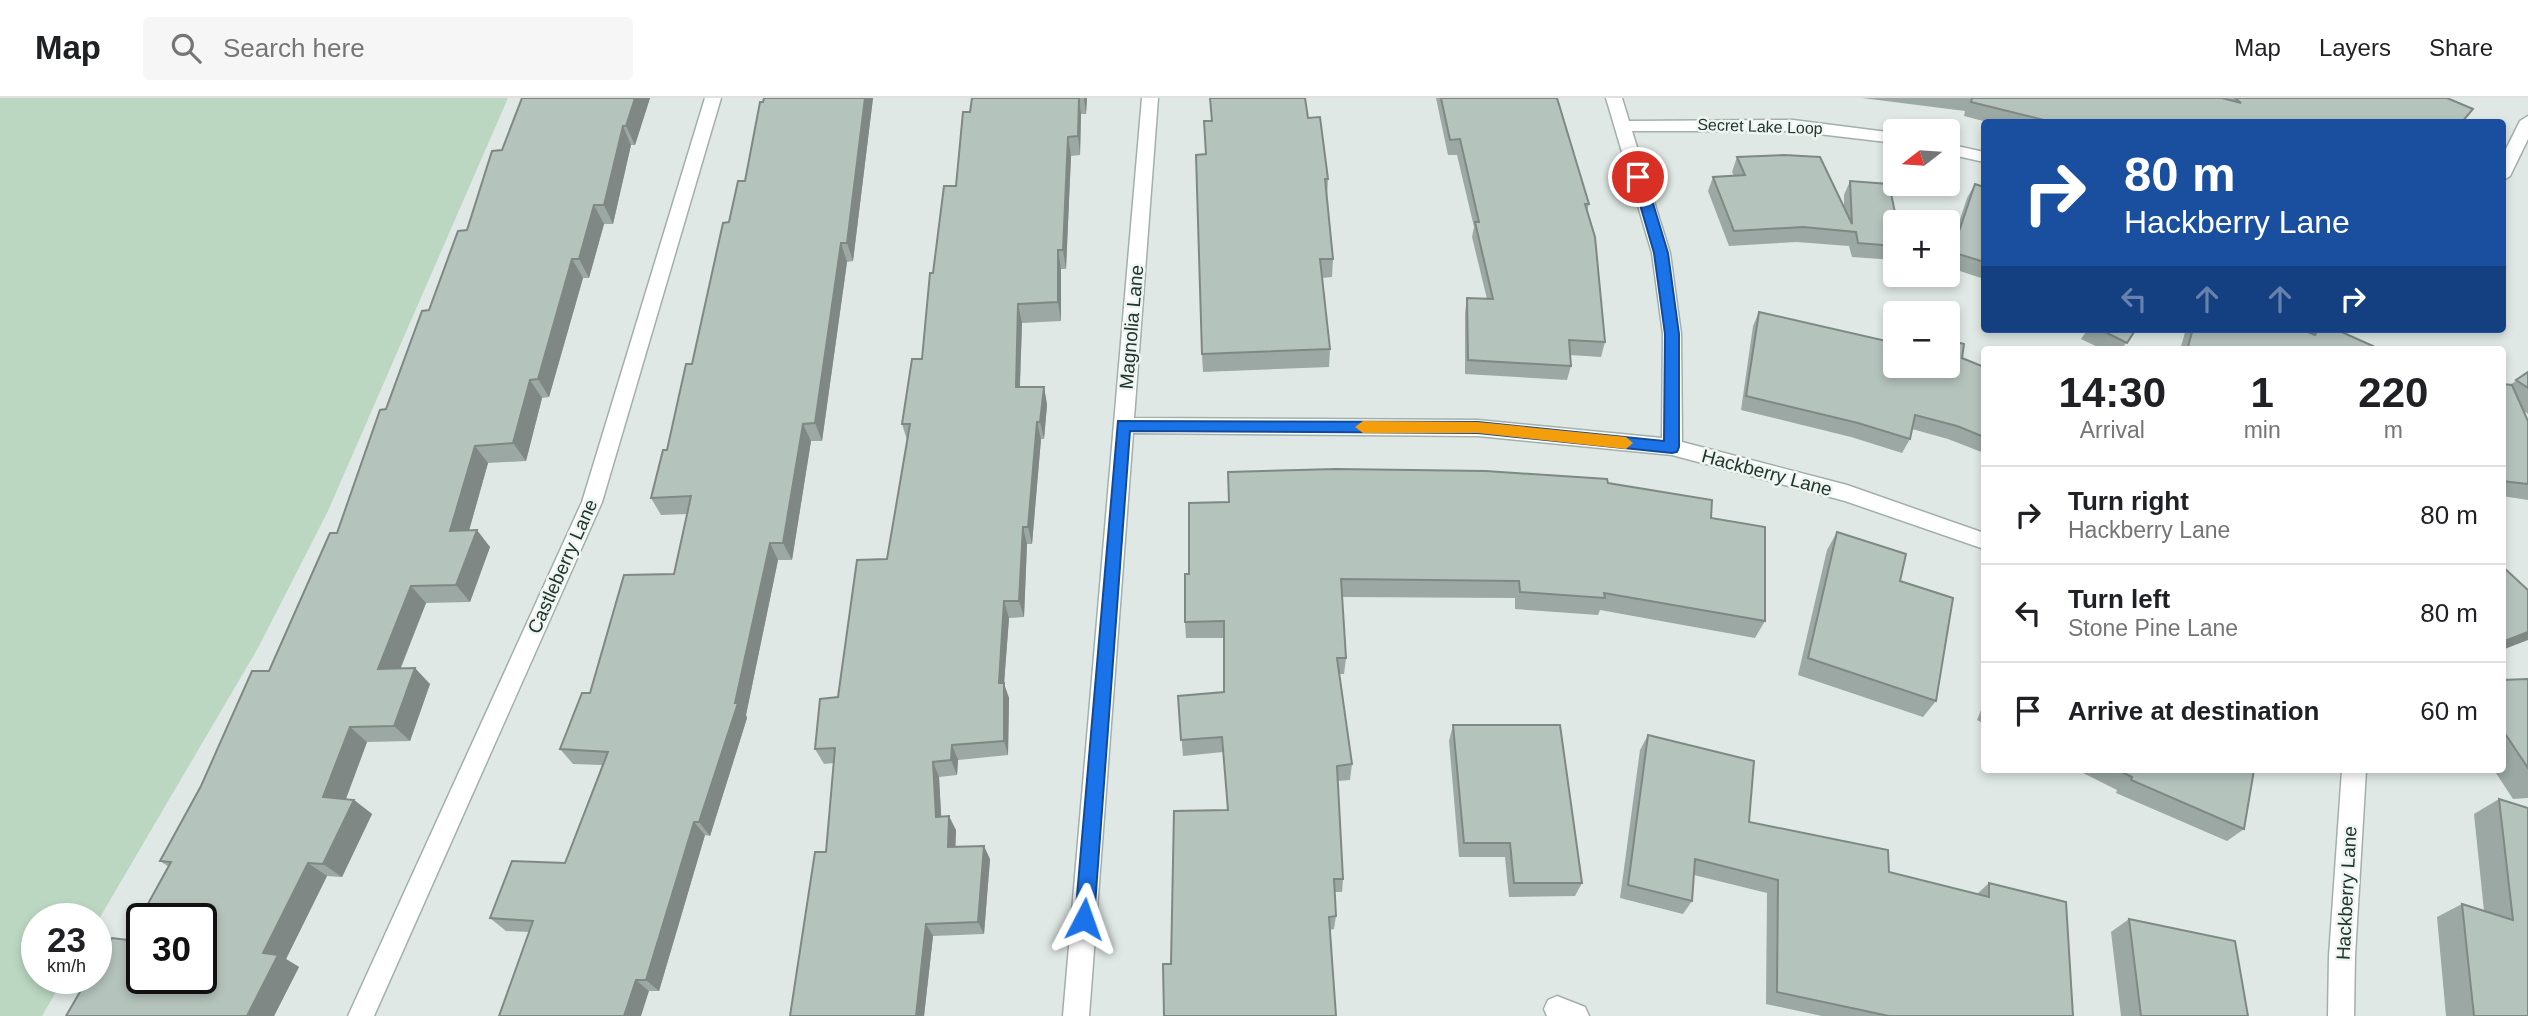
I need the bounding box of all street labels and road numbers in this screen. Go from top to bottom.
street label: Secret Lake Loop [1697,116,1823,137]
street label: Magnolia Lane [1116,264,1147,390]
street label: Hackberry Lane [1699,445,1834,500]
street label: Castleberry Lane [523,496,601,637]
street label: Hackberry Lane [2333,826,2360,961]

